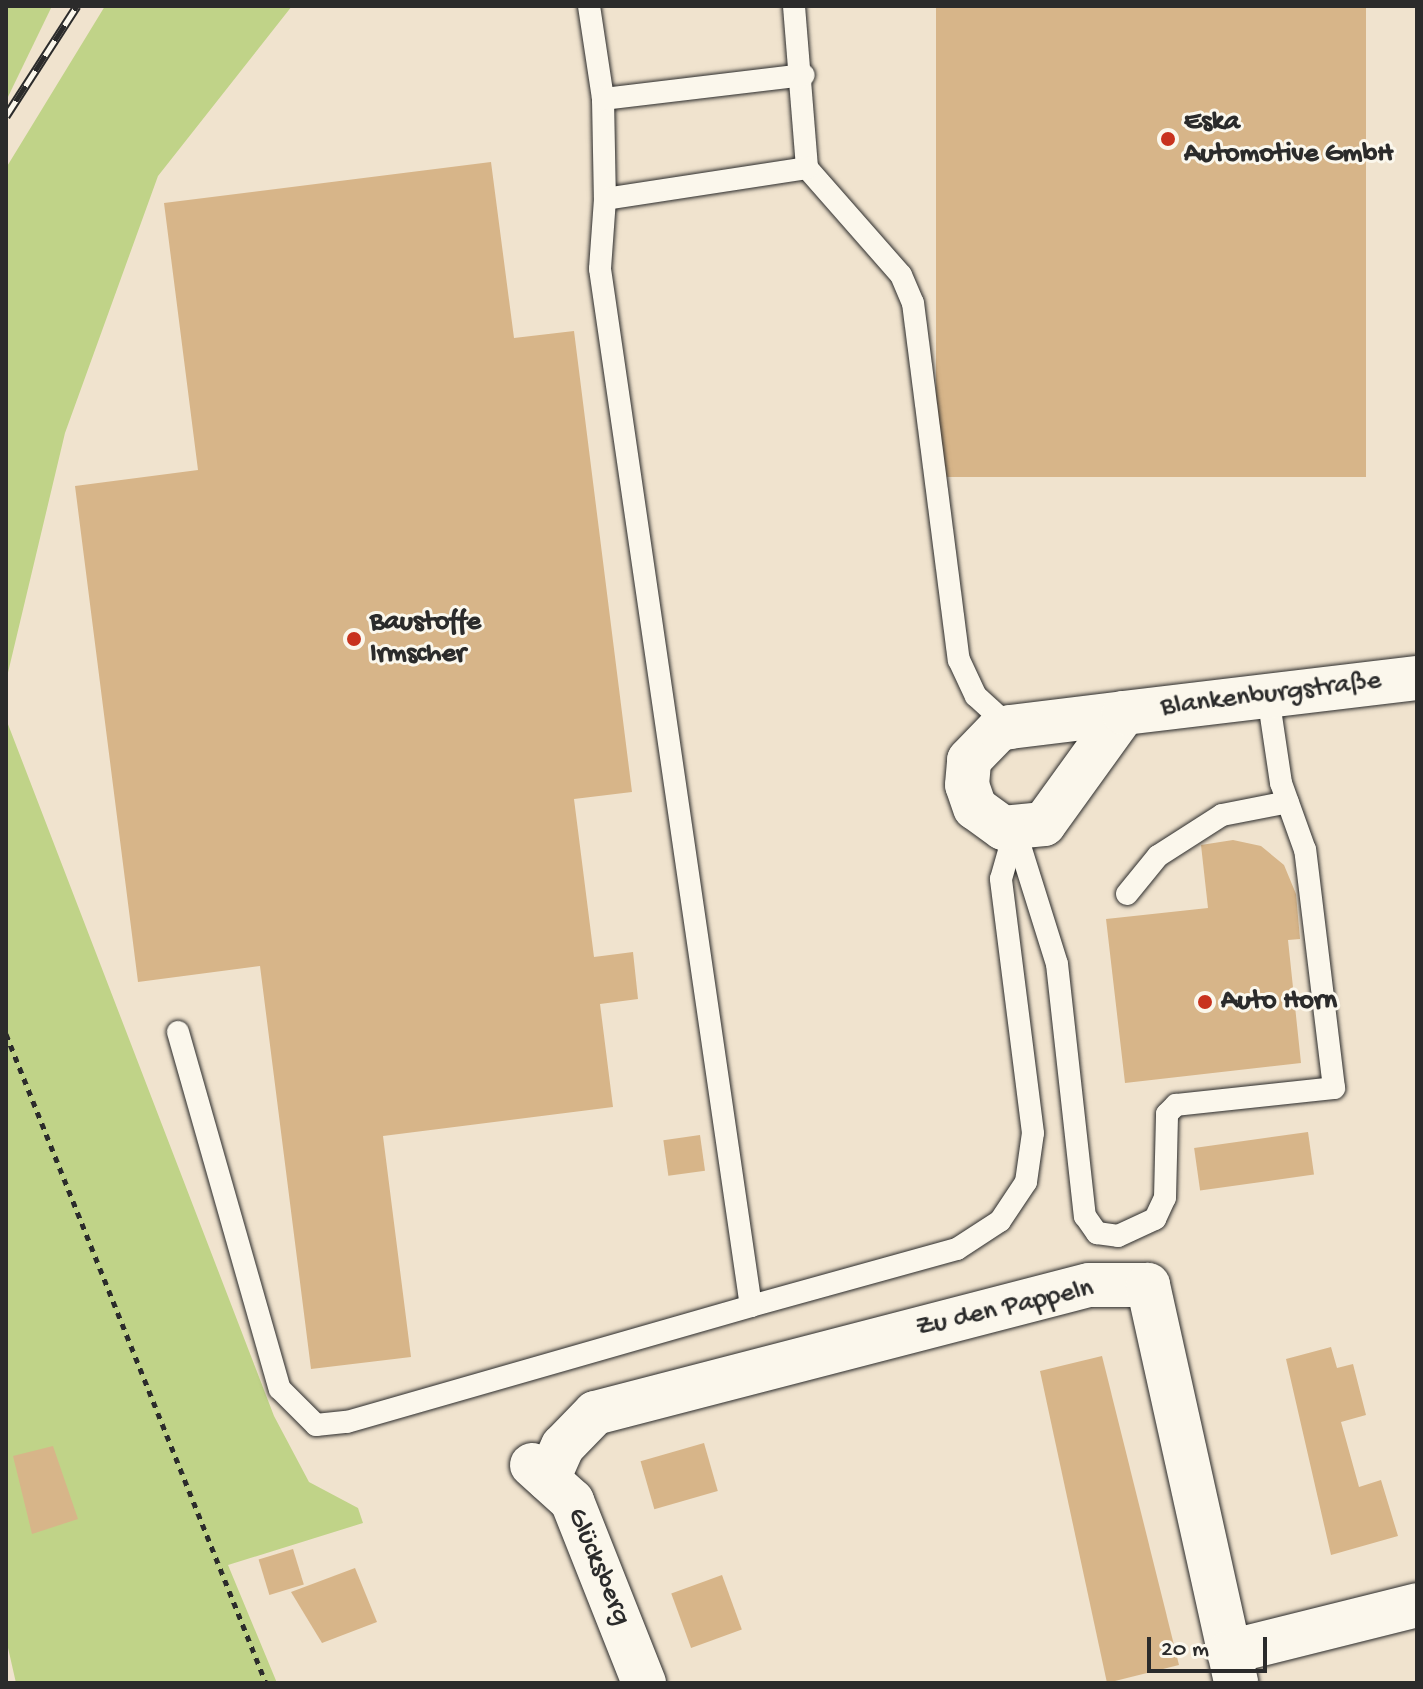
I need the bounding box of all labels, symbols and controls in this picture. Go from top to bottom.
place label: Eska Automotive GmbH [1184,106,1393,172]
marker: Eska Automotive GmbH [1159,130,1177,148]
place label: Baustoffe Irmscher [370,606,481,672]
marker: Baustoffe Irmscher [345,630,363,648]
street label: Blankenburgstraße [1159,665,1383,725]
place label: Auto Horn [1221,985,1337,1019]
marker: Auto Horn [1196,993,1214,1011]
street label: Zu den Pappeln [913,1272,1097,1346]
street label: Glücksberg [558,1503,638,1631]
scale bar [1151,1621,1271,1671]
text: 20 m [1161,1636,1209,1665]

